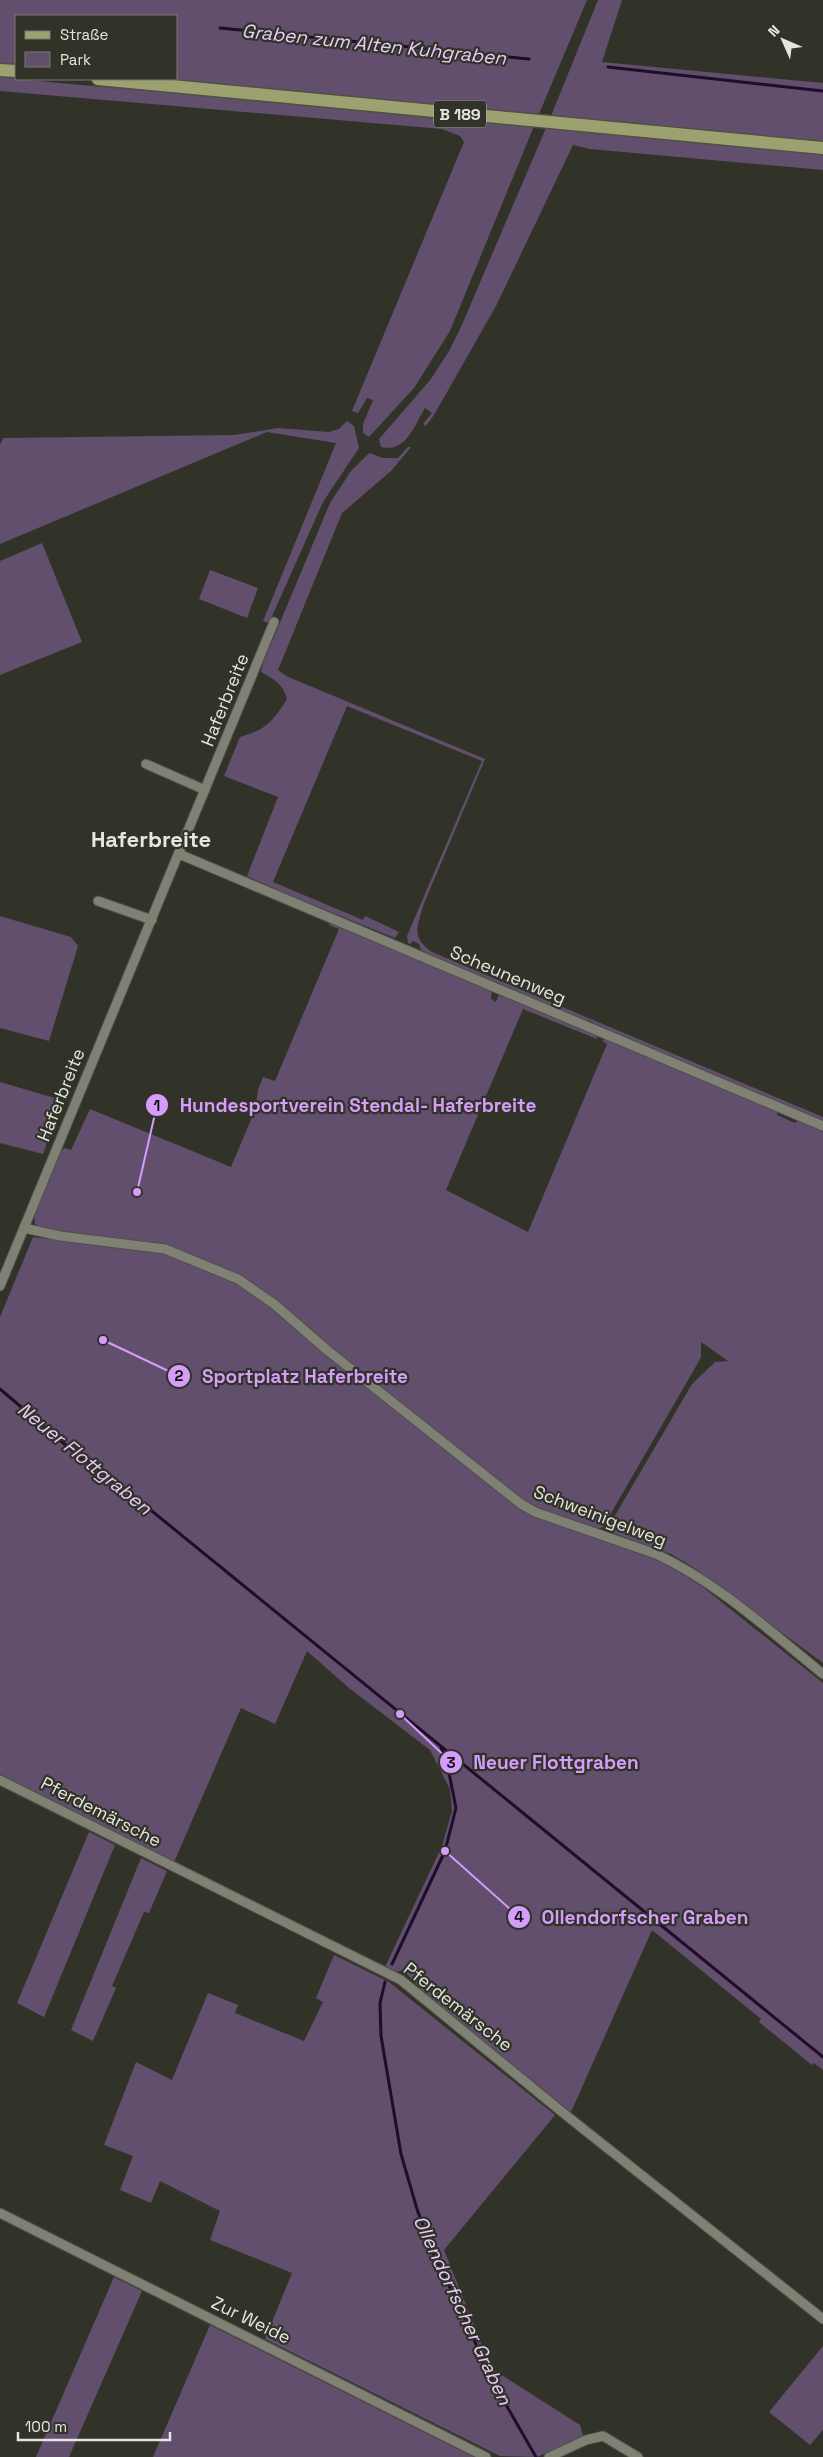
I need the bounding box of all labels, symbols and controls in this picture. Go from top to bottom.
legend [15,15,178,80]
north arrow [758,15,808,65]
water label: Graben zum Alten Kuhgraben [241,18,508,71]
text: N [764,21,783,40]
text: Straße [60,25,109,44]
text: Park [60,50,91,69]
road number: B 189 [434,100,486,128]
street label: Haferbreite [195,650,254,750]
district label: Haferbreite [91,825,211,853]
street label: Scheunenweg [447,940,570,1009]
street label: Haferbreite [31,1045,90,1145]
callout: Hundesportverein Stendal- Haferbreite [144,1088,546,1122]
text: Hundesportverein Stendal- Haferbreite [180,1093,536,1118]
text: 1 [154,1096,160,1115]
callout: Sportplatz Haferbreite [167,1359,418,1393]
text: Sportplatz Haferbreite [202,1364,408,1389]
text: 2 [175,1366,184,1385]
water label: Neuer Flottgraben [13,1397,157,1520]
street label: Schweinigelweg [530,1480,670,1551]
callout: Neuer Flottgraben [439,1745,649,1779]
text: Neuer Flottgraben [473,1750,639,1775]
text: 3 [446,1753,456,1772]
street label: Pferdemärsche [37,1771,165,1852]
callout: Ollendorfscher Graben [507,1900,758,1934]
text: Ollendorfscher Graben [542,1905,748,1930]
text: 4 [514,1907,524,1926]
street label: Pferdemärsche [399,1957,517,2056]
water label: Ollendorfscher Graben [408,2212,518,2409]
street label: Zur Weide [208,2290,295,2349]
scale bar [18,2410,170,2442]
text: 100 m [25,2417,67,2436]

